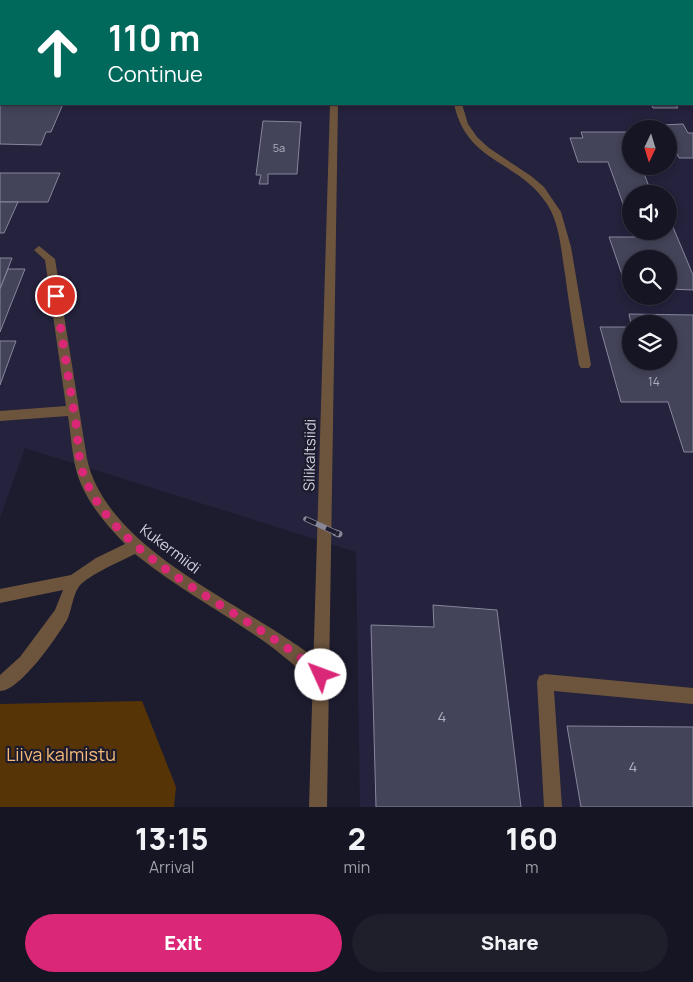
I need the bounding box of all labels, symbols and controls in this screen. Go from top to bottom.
text: 110 m [108,14,200,62]
icon: ahead [25,20,90,85]
text: Continue [108,59,203,89]
north arrow [622,120,678,175]
map controls [622,120,677,370]
house number: 5a [273,140,285,155]
button: sound [622,185,677,240]
button: search [622,250,677,305]
pin [35,275,77,317]
icon: arrive [42,282,70,310]
button: layers [622,315,677,370]
house number: 14 [648,373,660,390]
street label: Silikaltsiidi [298,419,321,491]
street label: Kukermiidi [136,519,205,578]
position arrow [294,648,346,700]
house number: 4 [438,706,447,727]
park label: Liiva kalmistu [6,742,116,766]
house number: 4 [629,756,638,777]
text: 13:15 [135,818,208,859]
text: 2 [348,818,366,859]
text: 160 [505,818,558,859]
text: Arrival [149,856,195,878]
text: min [344,856,370,878]
text: m [525,856,538,878]
button: Exit [25,914,342,972]
button: Share [352,914,668,972]

